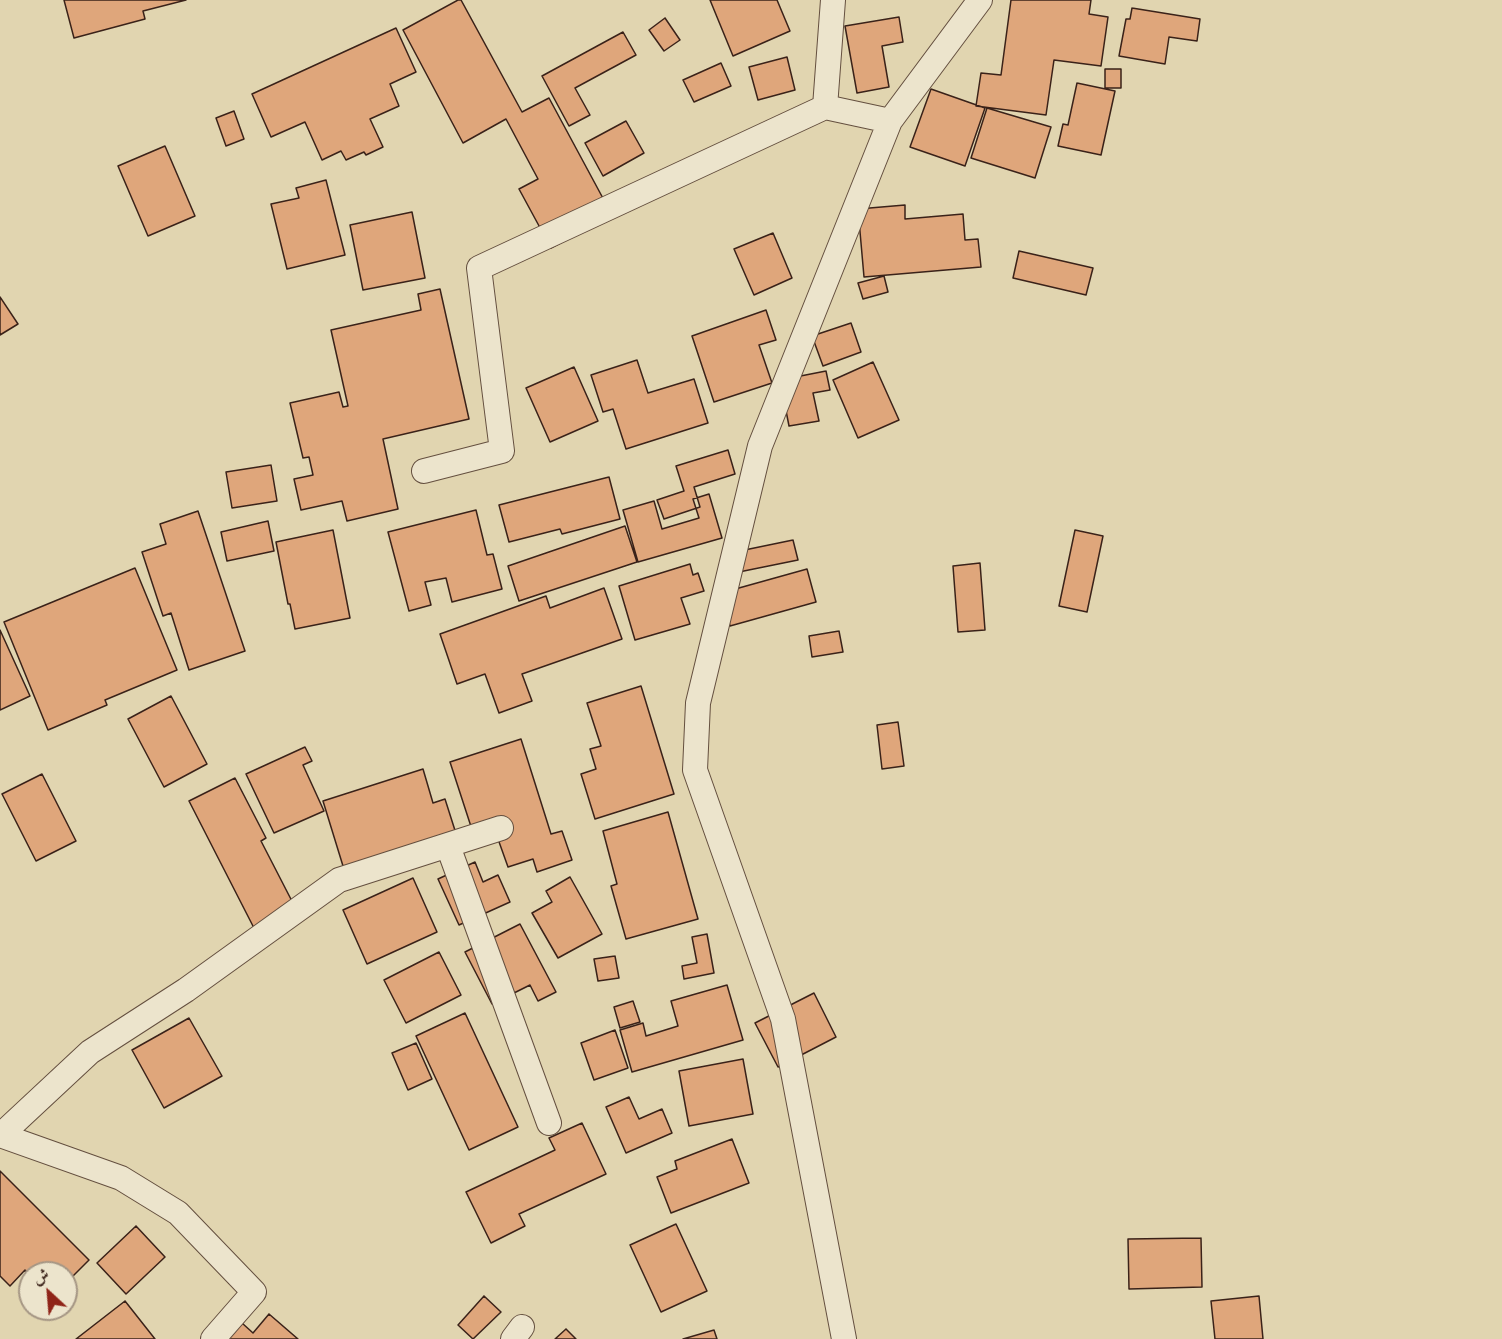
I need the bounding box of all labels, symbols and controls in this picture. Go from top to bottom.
north arrow [18,1261,78,1321]
text: ش [29,1263,53,1290]

